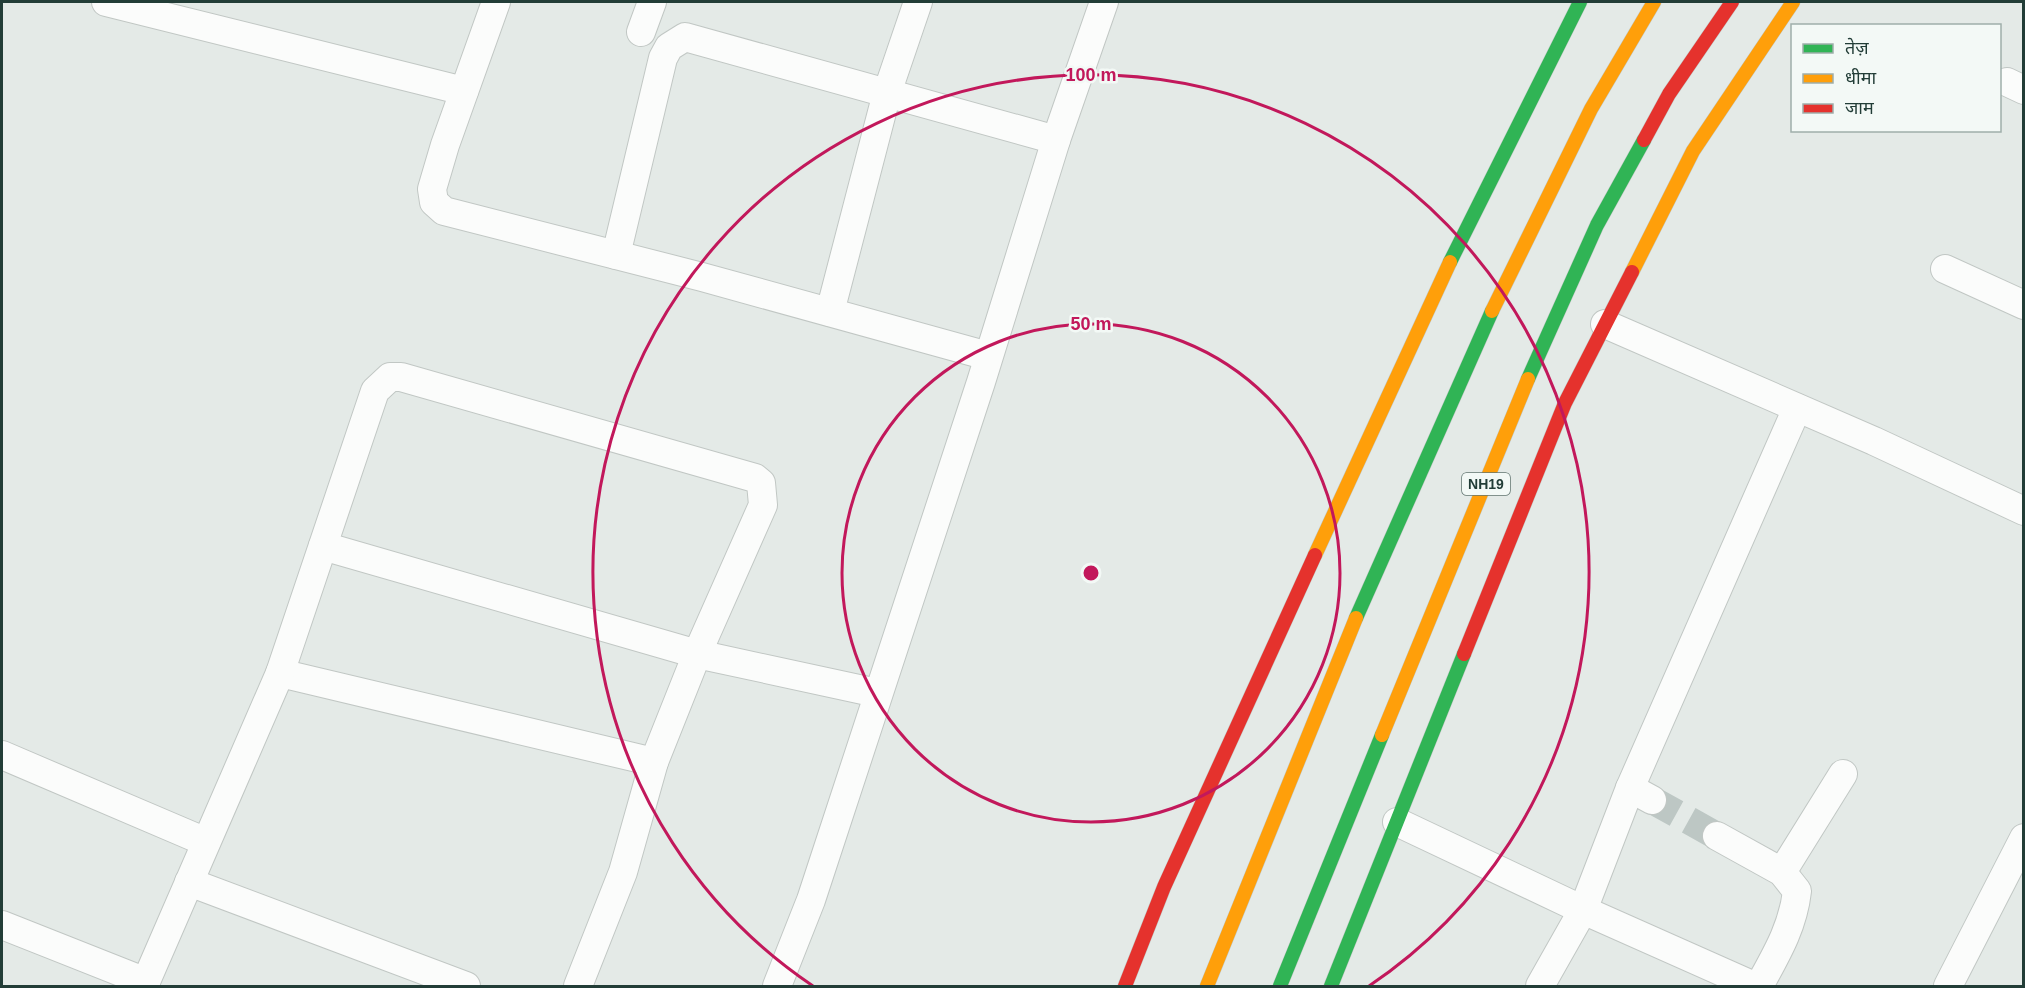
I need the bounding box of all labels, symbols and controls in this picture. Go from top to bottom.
legend [1791,24,2001,132]
text: तेज़ [1845,37,1869,58]
text: 100 m [1065,65,1117,85]
text: धीमा [1845,68,1876,88]
text: जाम [1845,98,1875,118]
text: 50 m [1070,314,1112,334]
road number: NH19 [1462,473,1510,495]
centre of rings [1081,563,1101,583]

